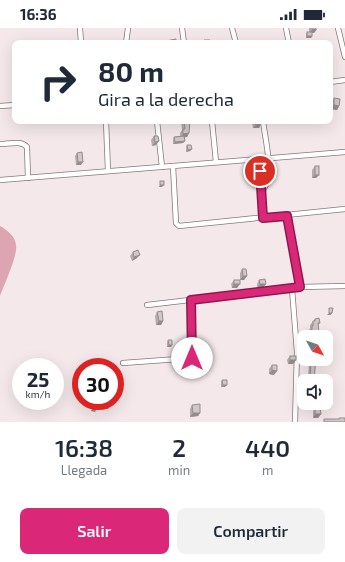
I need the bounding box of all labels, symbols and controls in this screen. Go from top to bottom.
text: 16:36 [20,5,57,23]
text: 80 m [98,54,164,88]
icon: right [32,56,84,108]
text: Gira a la derecha [98,88,234,110]
pin [243,154,277,188]
icon: arrive [249,160,271,182]
north arrow [297,330,333,366]
map controls [297,330,333,410]
position arrow [171,337,213,379]
speed limit sign: 30 [72,358,124,410]
text: 25 [27,367,49,391]
button: sound [297,374,333,410]
text: km/h [26,388,50,400]
text: 16:38 [55,433,113,462]
text: 2 [172,433,186,462]
text: 440 [245,433,290,462]
text: Llegada [61,462,107,478]
text: min [168,462,190,478]
text: m [262,462,273,478]
button: Salir [20,508,169,554]
button: Compartir [177,508,325,554]

